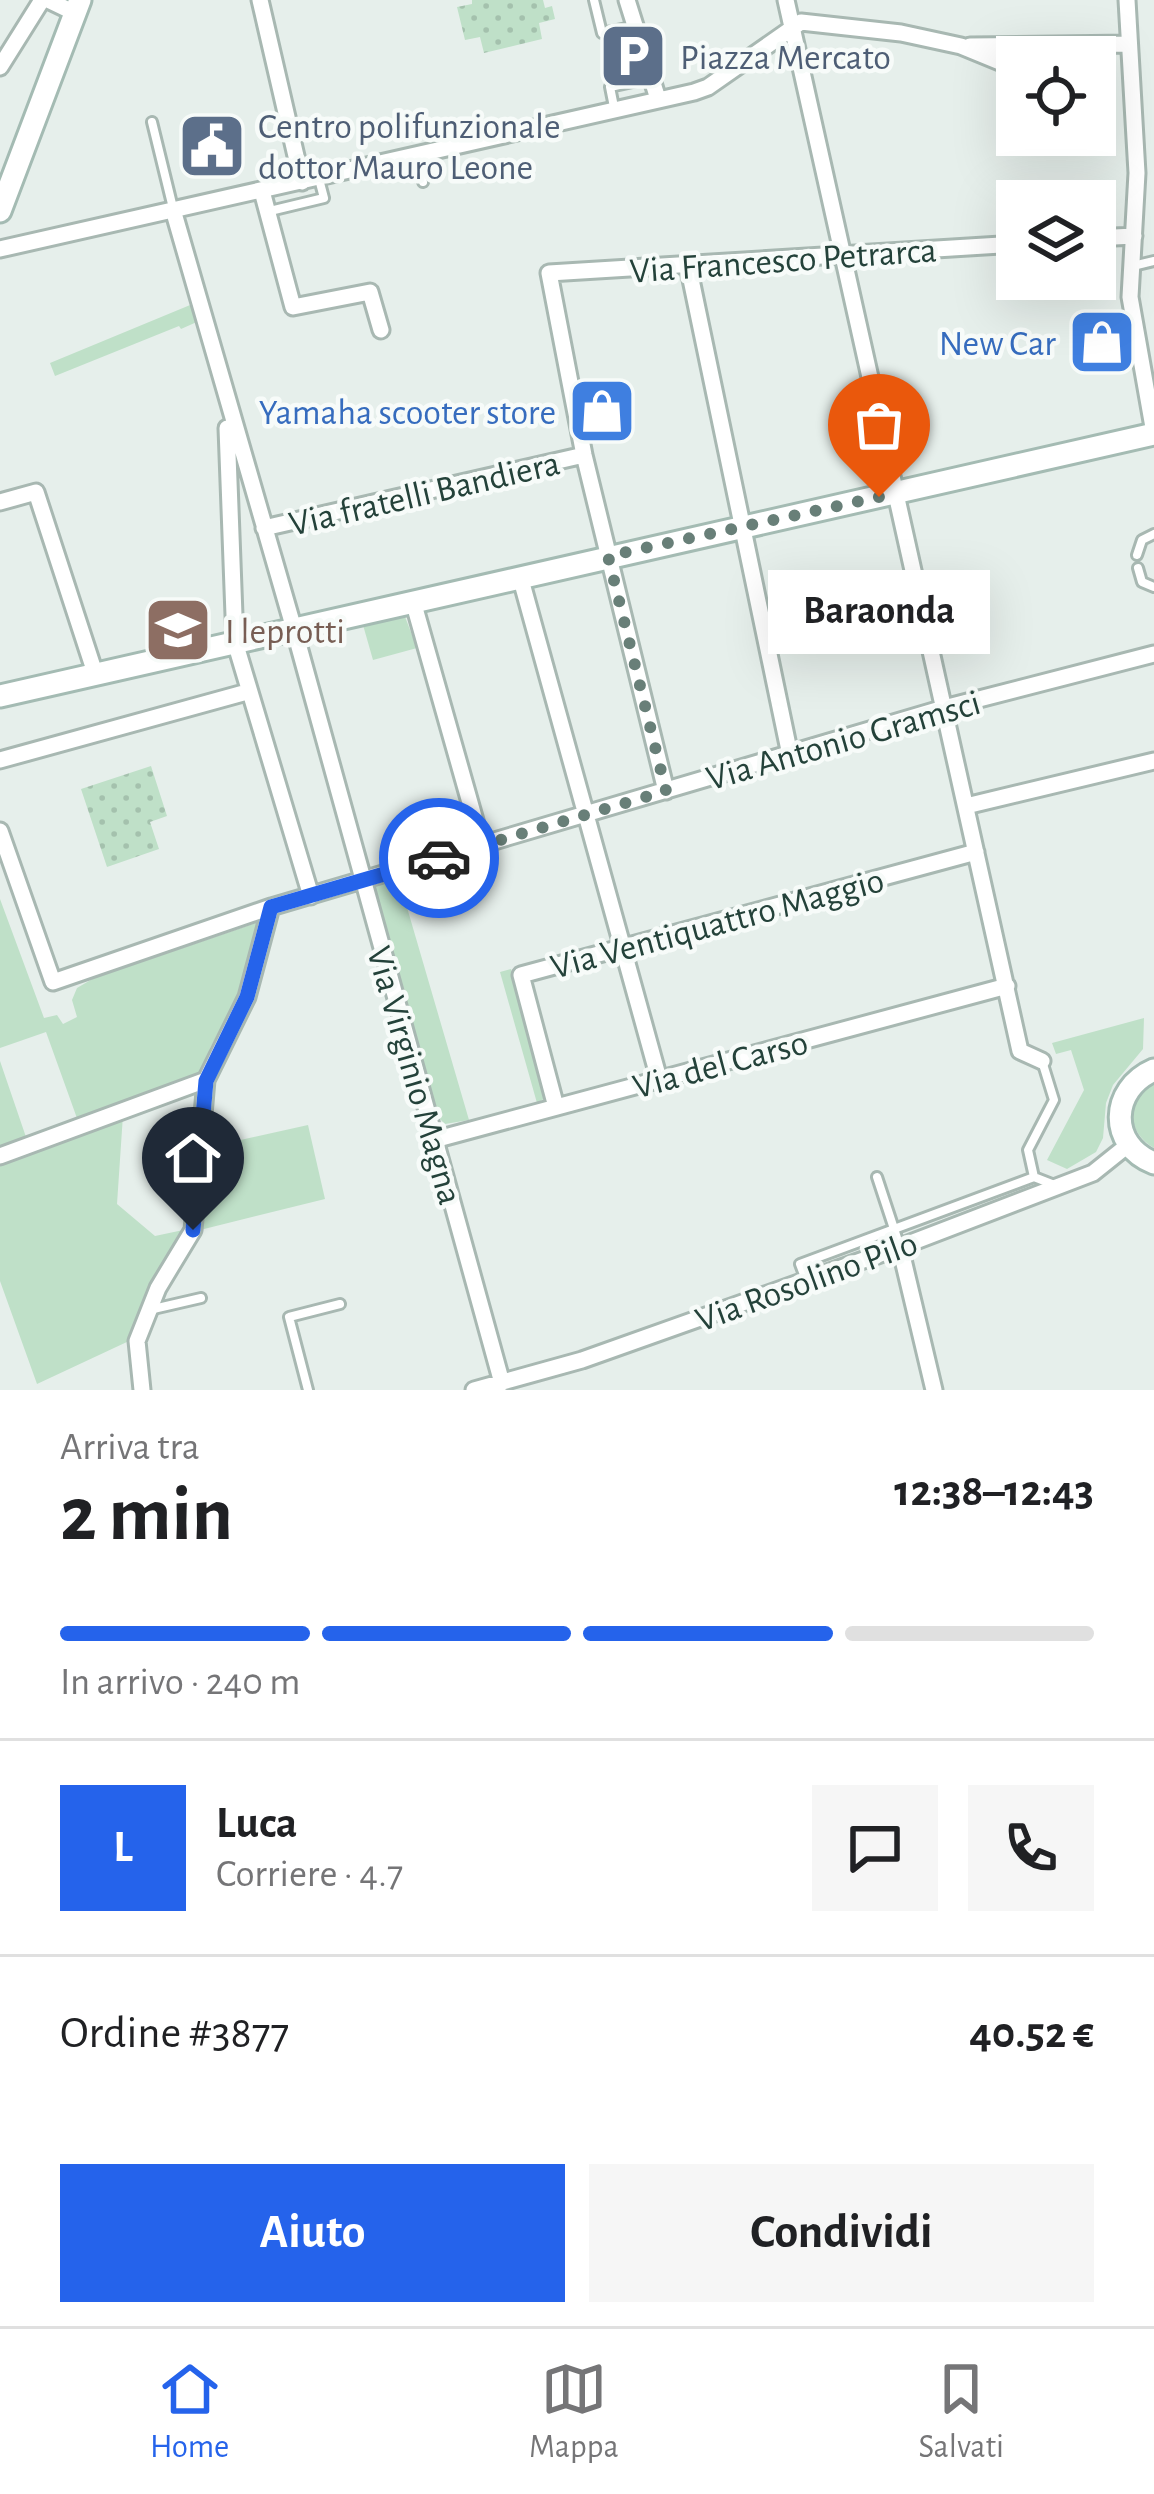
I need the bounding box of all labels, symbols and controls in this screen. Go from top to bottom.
parking icon: Piazza Mercato [598,21,668,91]
map controls [996,36,1116,300]
button: locate [996,36,1116,156]
place label: Piazza Mercato [680,40,891,76]
place label: Centro polifunzionale dottor Mauro Leone [258,109,561,186]
public building icon: Centro polifunzionale dottor Mauro Leone [177,111,247,181]
button: layers [996,180,1116,300]
street label: Via Francesco Petrarca [628,232,938,290]
shop icon: New Car [1067,307,1137,377]
place label: New Car [939,326,1056,362]
pin [828,374,930,497]
shop icon: Yamaha scooter store [567,376,637,446]
icon: bag [846,392,912,458]
place label: Yamaha scooter store [259,395,556,431]
street label: Via fratelli Bandiera [286,445,563,543]
callout: Baraonda [768,569,990,653]
text: Baraonda [803,592,955,631]
school or university icon: I leprotti [143,595,213,665]
place label: I leprotti [225,614,345,650]
street label: Via Antonio Gramsci [703,685,985,797]
courier [379,798,499,918]
icon: car [406,825,472,891]
street label: Via Ventiquattro Maggio [547,862,888,986]
street label: Via Virginio Magna [360,942,468,1209]
street label: Via del Carso [629,1024,812,1106]
pin [142,1107,244,1230]
icon: home [160,1125,226,1191]
street label: Via Rosolino Pilo [691,1225,922,1339]
text: Arriva tra [60,1428,200,1467]
text: 12:38–12:43 [894,1469,1094,1514]
text: 2 min [60,1477,233,1555]
text: In arrivo · 240 m [60,1663,300,1702]
button: chat [812,1785,938,1911]
button: phone [968,1785,1094,1911]
text: Luca [216,1801,298,1846]
text: L [113,1825,133,1870]
text: Corriere · 4.7 [216,1855,403,1894]
text: Ordine #3877 [60,2011,289,2056]
text: 40.52 € [969,2011,1094,2056]
button: Aiuto [60,2164,565,2302]
button: Condividi [589,2164,1094,2302]
tab: Home [150,2356,229,2468]
tab: Mappa [529,2356,619,2468]
tab: Salvati [919,2356,1004,2468]

